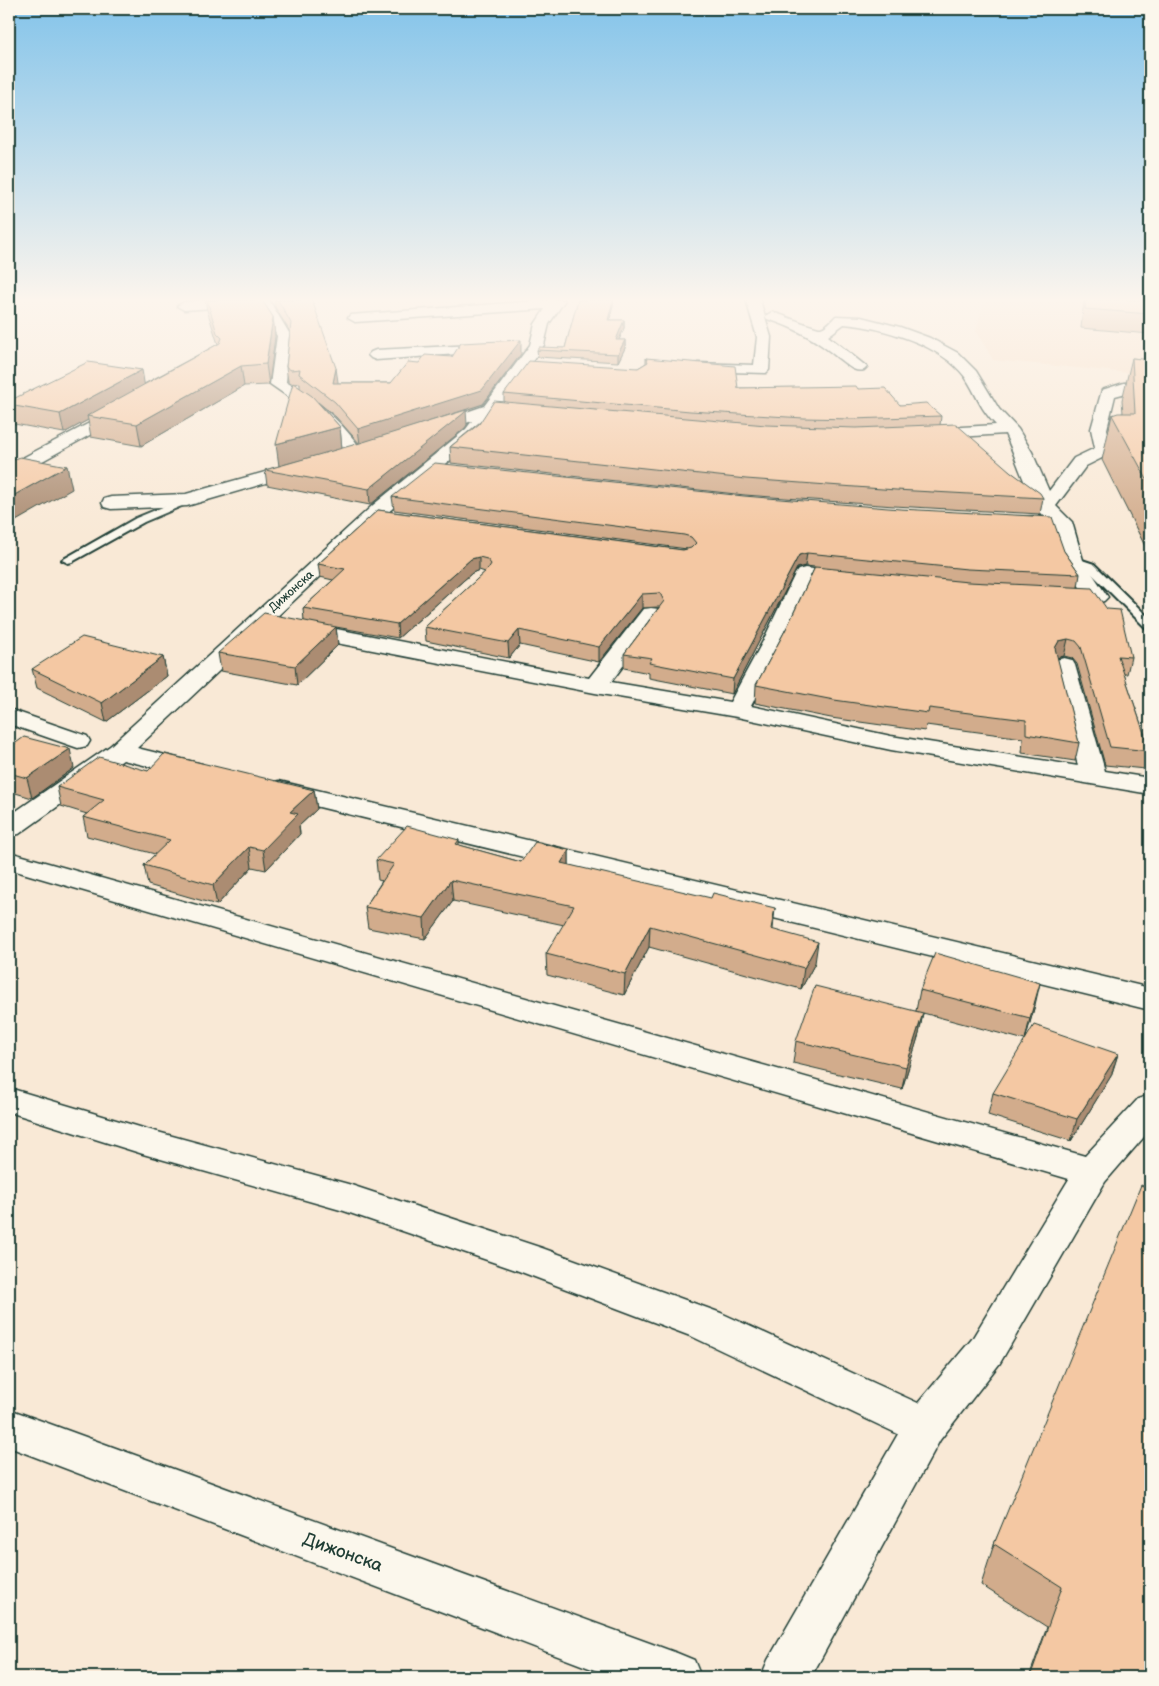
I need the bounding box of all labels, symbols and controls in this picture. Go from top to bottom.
street label: Дижонска [266,567,317,616]
street label: Дижонска [300,1528,386,1577]

